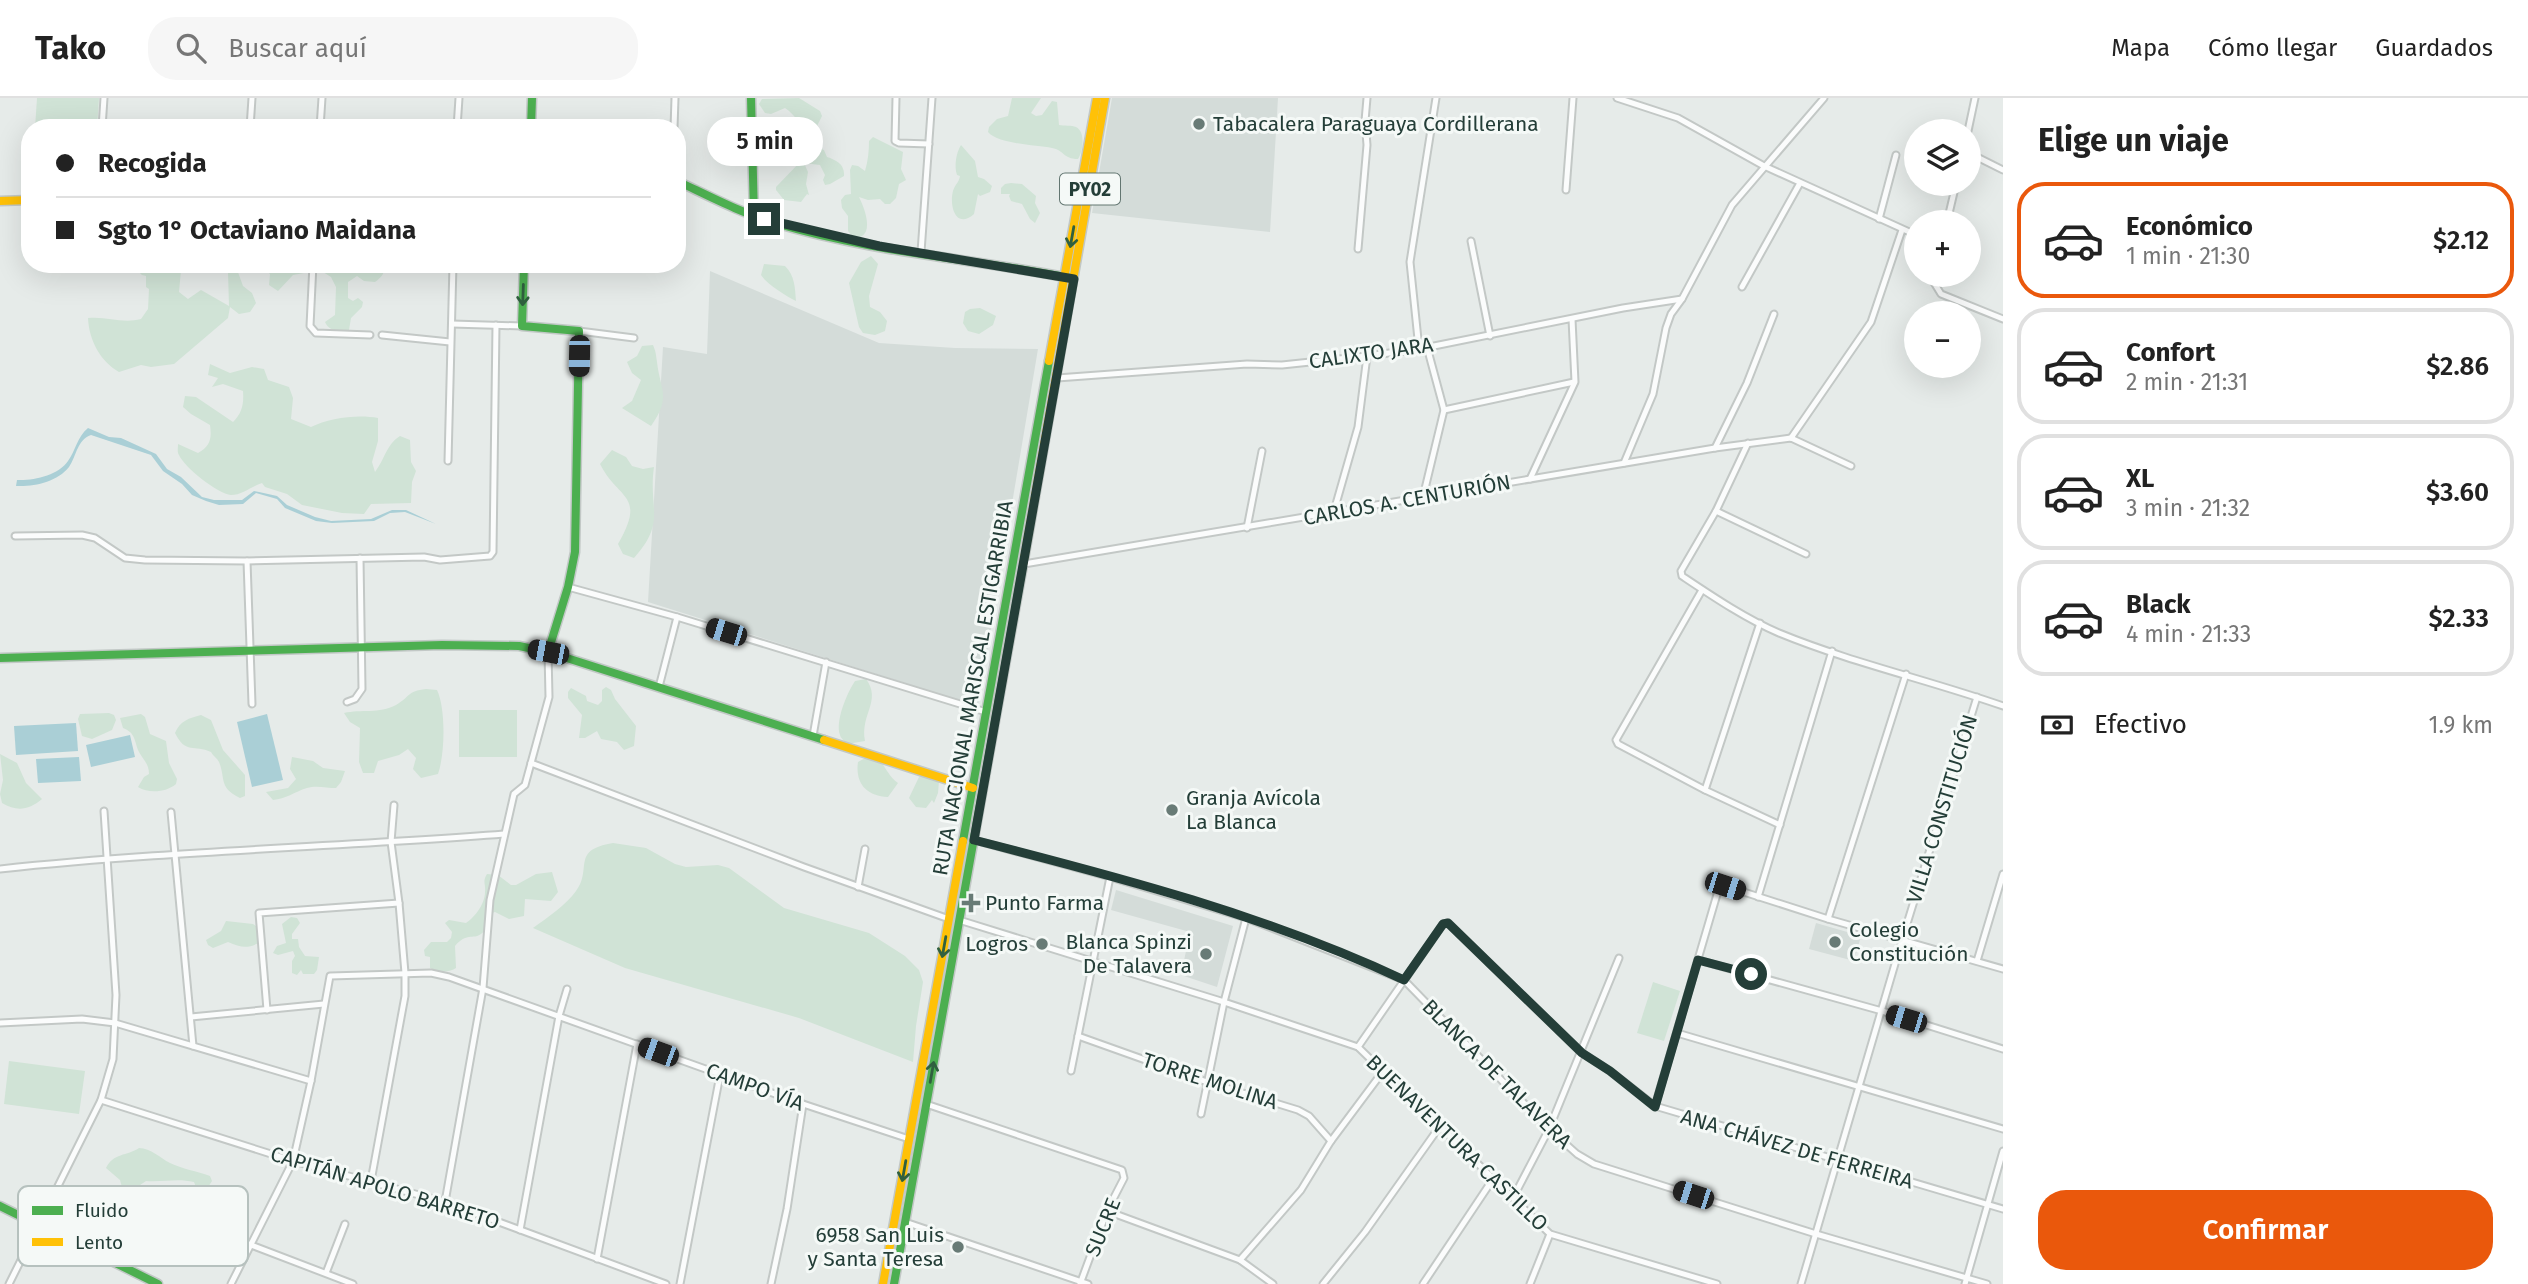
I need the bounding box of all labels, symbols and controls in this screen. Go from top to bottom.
search box [148,17,638,80]
text: Tako [35,28,106,68]
icon: search [172,29,210,67]
text: Buscar aquí [228,33,367,64]
text: Mapa [2111,34,2170,62]
text: Cómo llegar [2208,34,2337,62]
text: Guardados [2375,34,2493,62]
place label: Tabacalera Paraguaya Cordillerana [1213,111,1539,137]
marker: Tabacalera Paraguaya Cordillerana [1191,116,1207,132]
callout: 5 min [706,117,822,166]
map controls [1904,119,1981,378]
button: layers [1904,119,1981,196]
text: Elige un viaje [2038,121,2229,159]
text: 5 min [736,127,794,155]
text: Recogida [98,148,207,179]
road number: PY02 [1060,174,1120,204]
route end [748,203,780,235]
icon: car [2042,209,2105,272]
button: + [1904,210,1981,287]
text: Económico [2126,211,2253,242]
text: Sgto 1° Octaviano Maidana [98,215,416,246]
text: $2.12 [2433,225,2489,256]
one-way arrow [1065,226,1078,248]
text: 1 min · 21:30 [2126,242,2250,270]
one-way arrow [517,283,530,306]
button: − [1904,301,1981,378]
street label: CALIXTO JARA [1307,331,1435,375]
car [569,335,590,377]
icon: car [2042,335,2105,398]
text: Confort [2126,337,2215,368]
text: $2.86 [2426,351,2489,382]
text: 2 min · 21:31 [2126,368,2248,396]
icon: car [2042,461,2105,524]
text: XL [2126,463,2154,494]
street label: CARLOS A. CENTURIÓN [1301,469,1513,531]
text: $3.60 [2426,477,2489,508]
text: 3 min · 21:32 [2126,494,2250,522]
street label: RUTA NACIONAL MARISCAL ESTIGARRIBIA [927,498,1019,878]
icon: car [2042,587,2105,650]
text: Black [2126,589,2191,620]
text: $2.33 [2428,603,2489,634]
car [703,616,750,648]
text: 4 min · 21:33 [2126,620,2251,648]
car [526,638,571,666]
icon: cash [2038,706,2076,744]
text: Efectivo [2094,709,2187,740]
street label: VILLA CONSTITUCIÓN [1901,711,1983,907]
text: 1.9 km [2428,711,2493,739]
place label: Granja Avícola La Blanca [1186,785,1321,835]
marker: Granja Avícola La Blanca [1164,802,1180,818]
car [1702,870,1749,902]
place label: Punto Farma [985,890,1104,916]
marker: Punto Farma [963,895,979,911]
place label: Colegio Constitución [1849,917,1969,967]
place label: Blanca Spinzi De Talavera [1065,929,1192,979]
place label: Logros [965,931,1028,957]
marker: Colegio Constitución [1827,934,1843,950]
one-way arrow [937,935,950,958]
marker: Logros [1034,936,1050,952]
marker: Blanca Spinzi De Talavera [1198,946,1214,962]
route start [1735,958,1767,990]
street label: BLANCA DE TALAVERA [1417,994,1577,1154]
car [1883,1003,1930,1035]
car [635,1035,682,1069]
street label: TORRE MOLINA [1139,1047,1281,1115]
street label: BUENAVENTURA CASTILLO [1361,1049,1553,1237]
street label: CAMPO VÍA [702,1057,808,1117]
one-way arrow [926,1061,939,1084]
street label: ANA CHÁVEZ DE FERREIRA [1678,1103,1916,1195]
street label: CAPITÁN APOLO BARRETO [267,1141,503,1235]
one-way arrow [896,1159,910,1182]
car [1670,1179,1717,1211]
legend [18,1186,248,1266]
button: Confirmar [2038,1190,2493,1270]
street label: SUCRE [1080,1194,1126,1260]
text: Fluido [75,1199,129,1222]
place label: 6958 San Luis y Santa Teresa [807,1222,944,1272]
text: Lento [75,1231,123,1254]
marker: 6958 San Luis y Santa Teresa [950,1239,966,1255]

